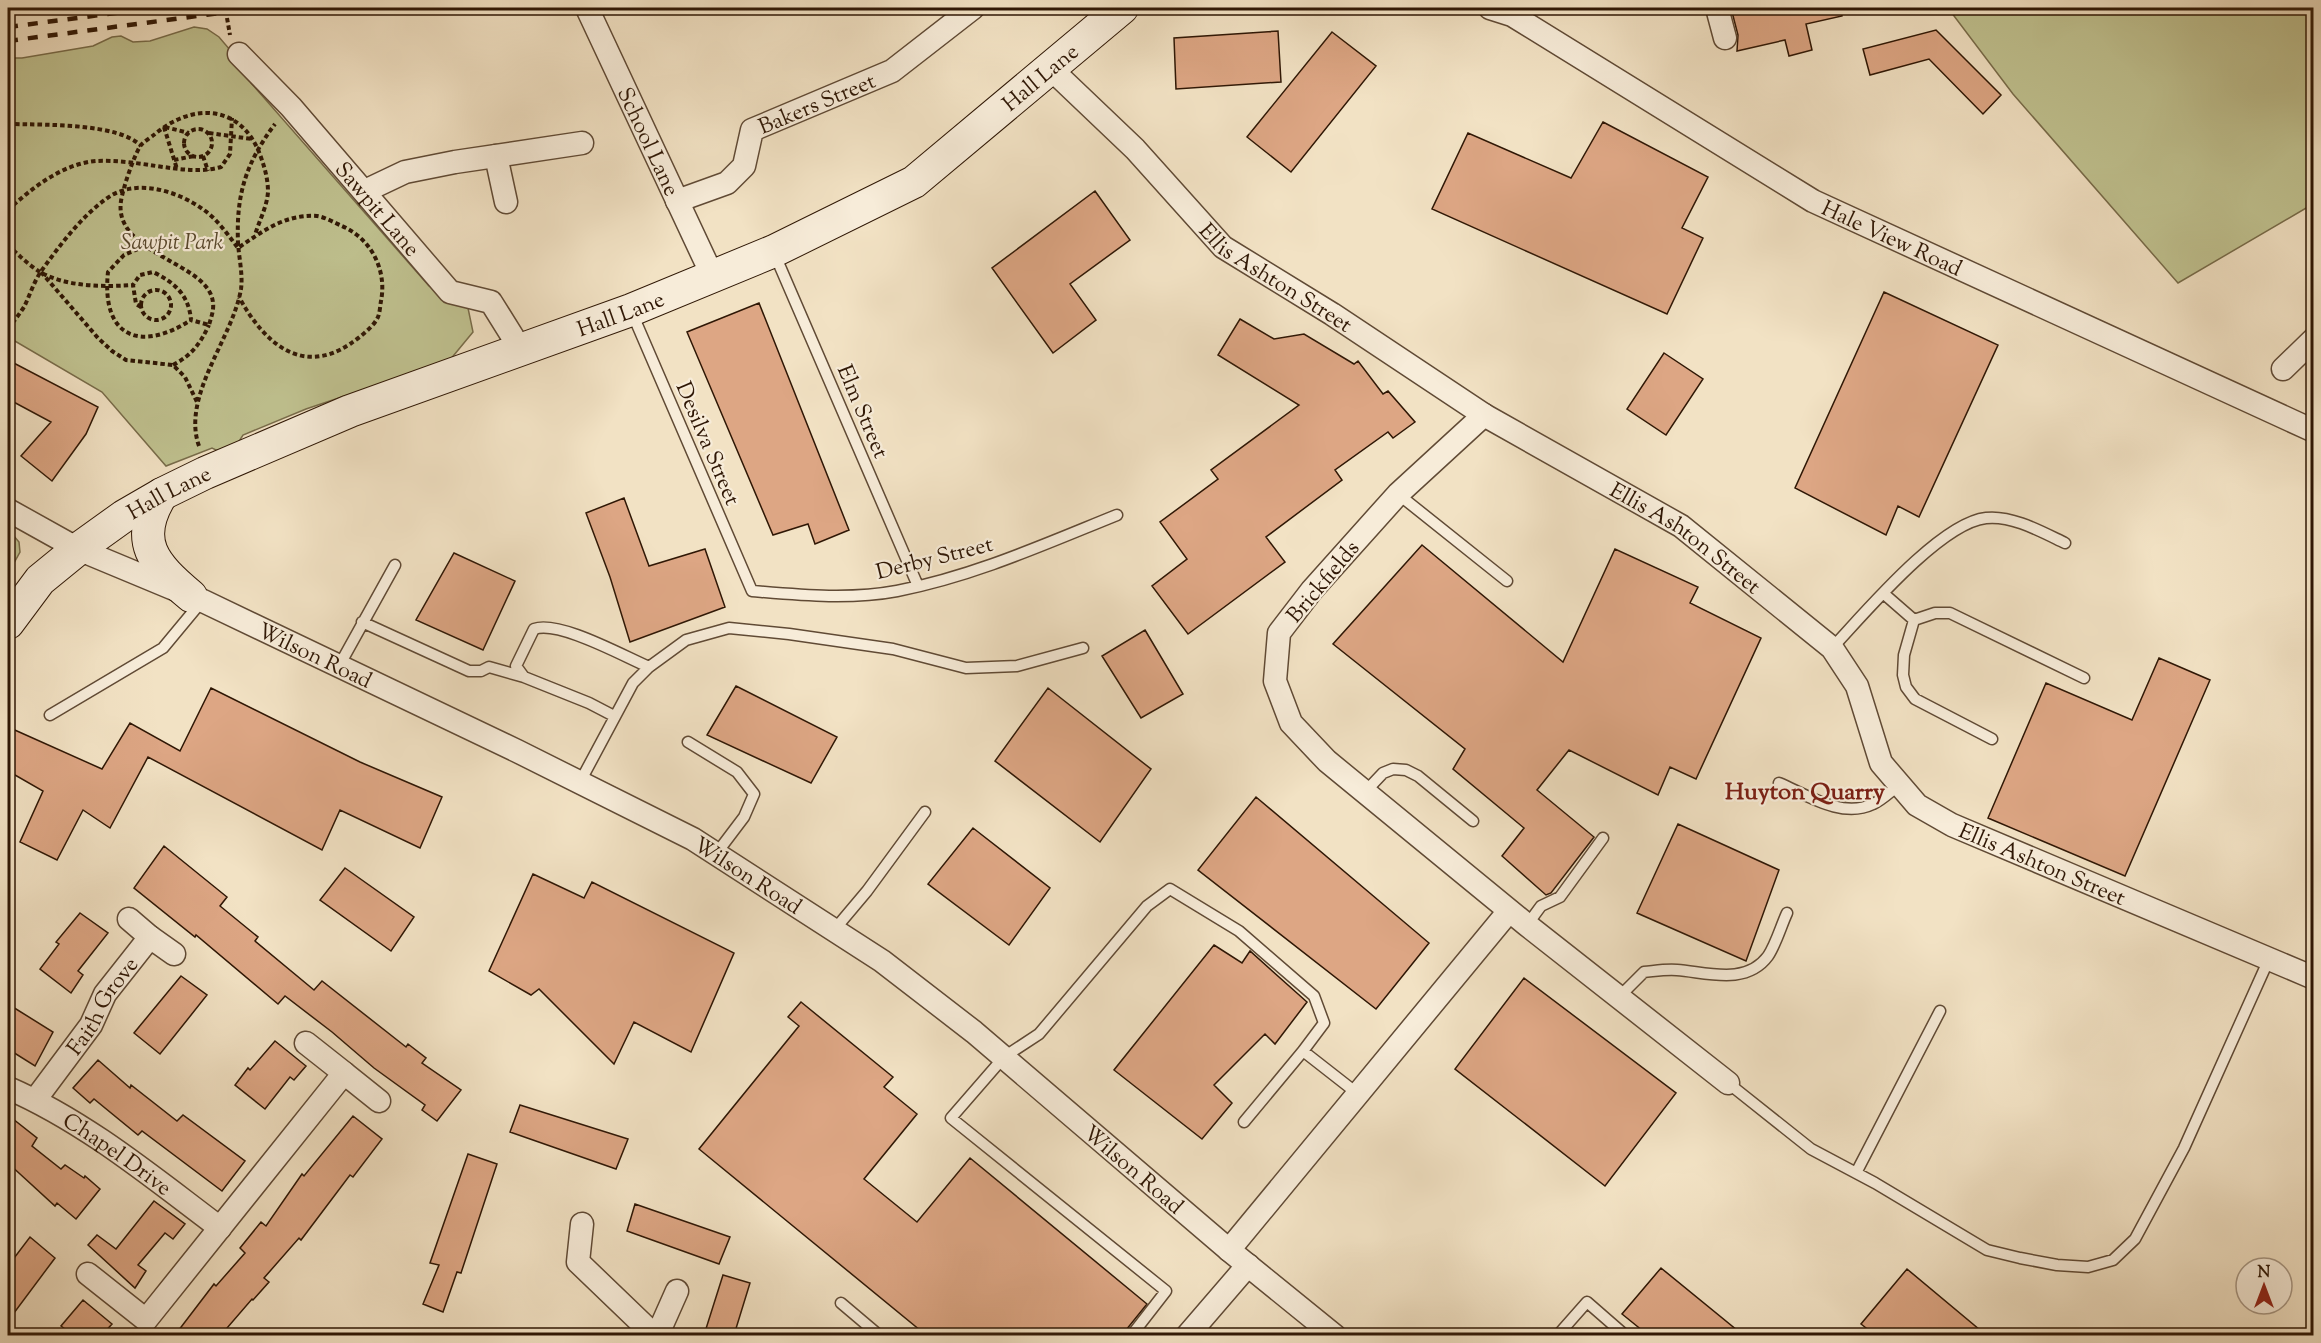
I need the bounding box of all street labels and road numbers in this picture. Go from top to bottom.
street label: Hall Lane [996,38,1087,121]
street label: Bakers Street [754,67,882,144]
street label: School Lane [607,83,686,202]
street label: Sawpit Lane [326,156,426,265]
street label: Hale View Road [1815,194,1966,286]
street label: Ellis Ashton Street [1190,217,1358,342]
street label: Hall Lane [573,285,670,347]
street label: Elm Street [827,360,896,464]
street label: Desilva Street [666,377,747,511]
street label: Hall Lane [122,459,217,530]
street label: Ellis Ashton Street [1603,476,1767,604]
street label: Derby Street [873,530,997,590]
street label: Brickfields [1280,535,1368,631]
street label: Wilson Road [251,616,377,698]
street label: Ellis Ashton Street [1953,817,2130,916]
street label: Wilson Road [686,830,807,924]
street label: Faith Grove [60,951,147,1063]
street label: Chapel Drive [56,1106,177,1205]
street label: Wilson Road [1075,1119,1189,1223]

